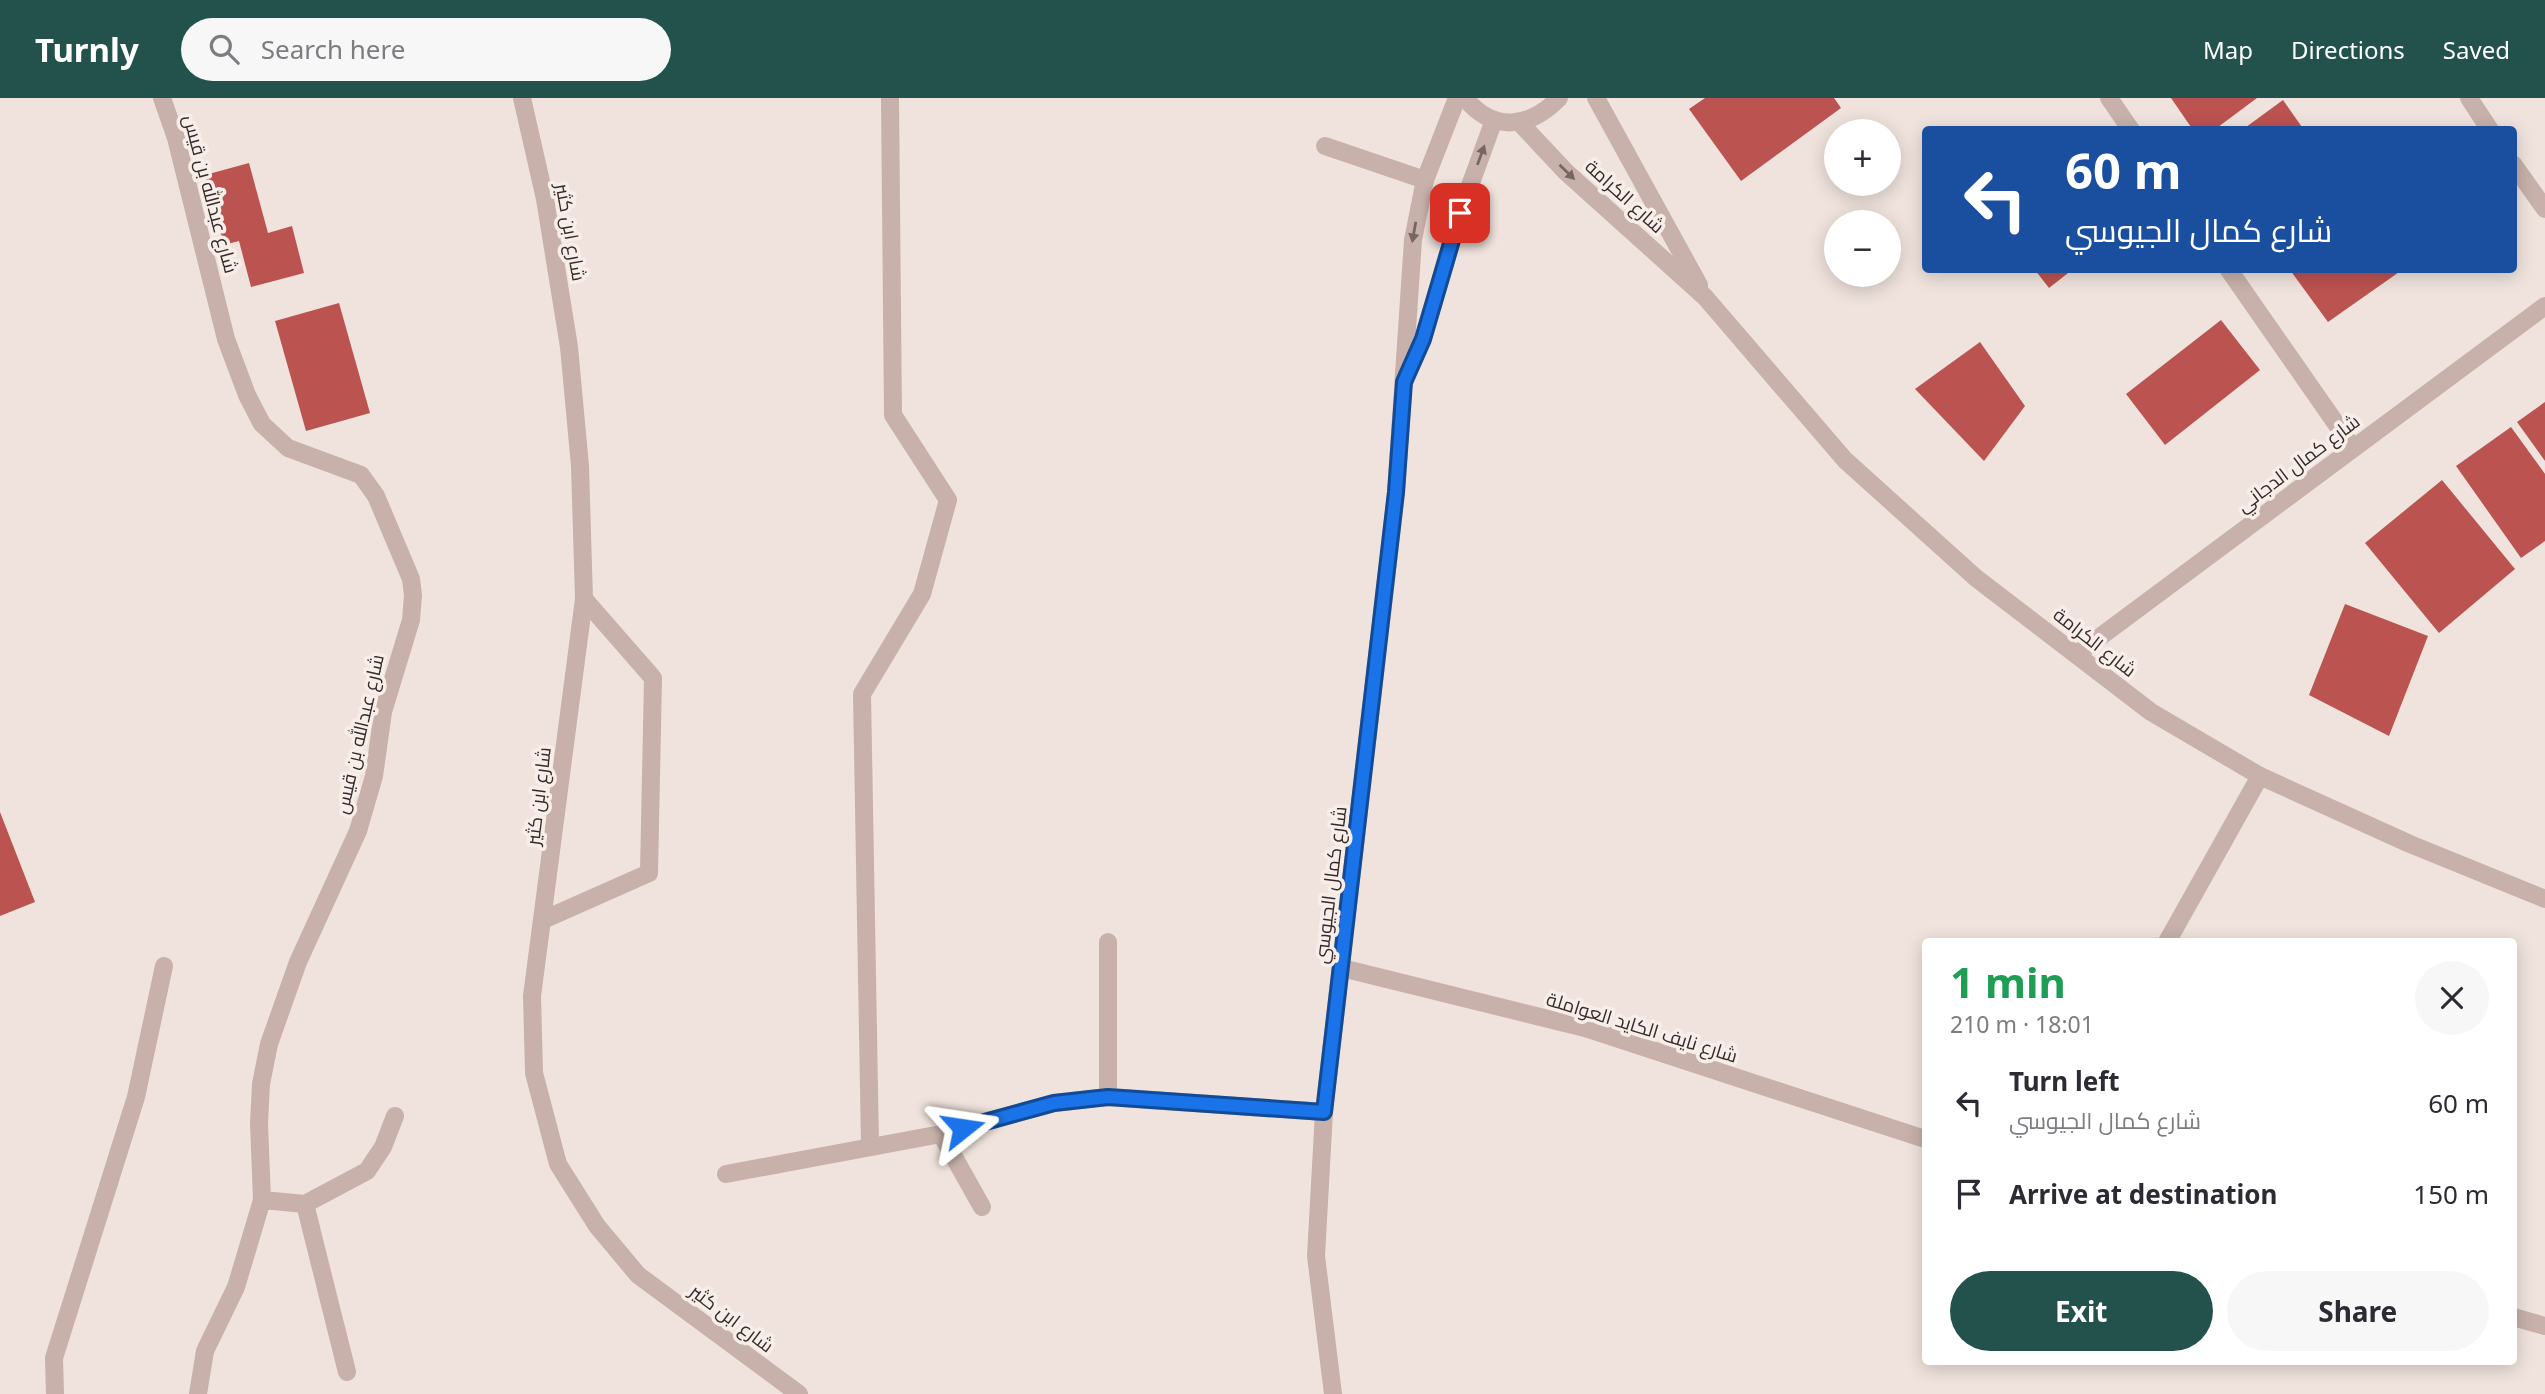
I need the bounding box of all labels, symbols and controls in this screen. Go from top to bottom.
search box [181,18,671,81]
text: Turnly [35,27,139,72]
icon: search [205,30,243,68]
text: Search here [261,31,405,67]
text: Map [2203,33,2253,66]
text: Directions [2291,33,2405,66]
text: Saved [2443,33,2510,66]
street label: شارع عبدالله بن قيس [176,112,245,276]
map controls [1824,119,1901,287]
button: + [1824,119,1901,196]
text: 60 m [2065,137,2182,203]
one-way arrow [1476,144,1487,165]
street label: شارع الكرامة [1579,153,1670,239]
icon: left [1950,154,2041,245]
one-way arrow [1558,164,1575,180]
street label: شارع ابن كثير [548,180,592,283]
pin [1430,183,1490,243]
icon: arrive [1441,194,1479,232]
text: شارع كمال الجيوسي [2065,208,2332,251]
button: − [1824,210,1901,287]
one-way arrow [1409,222,1420,244]
street label: شارع كمال الدجاني [2231,408,2366,520]
street label: شارع الكرامة [2048,601,2142,683]
street label: شارع عبدالله بن قيس [328,652,391,817]
street label: شارع ابن كثير [519,745,558,848]
street label: شارع كمال الجيوسي [1307,805,1355,966]
text: 1 min [1950,953,2066,1010]
button: close [2415,961,2489,1035]
street label: شارع نايف الكايد العواملة [1543,986,1741,1069]
text: 210 m · 18:01 [1950,1008,2094,1040]
text: Turn left [2009,1063,2120,1099]
icon: left [1950,1084,1988,1122]
text: 60 m [2428,1085,2489,1121]
position arrow [926,1091,1000,1165]
text: شارع كمال الجيوسي [2009,1104,2201,1136]
icon: arrive [1950,1175,1988,1213]
text: Arrive at destination [2009,1176,2278,1212]
text: 150 m [2413,1176,2489,1212]
button: Exit [1950,1271,2213,1351]
button: Share [2227,1271,2489,1351]
street label: شارع ابن كثير [683,1277,779,1359]

